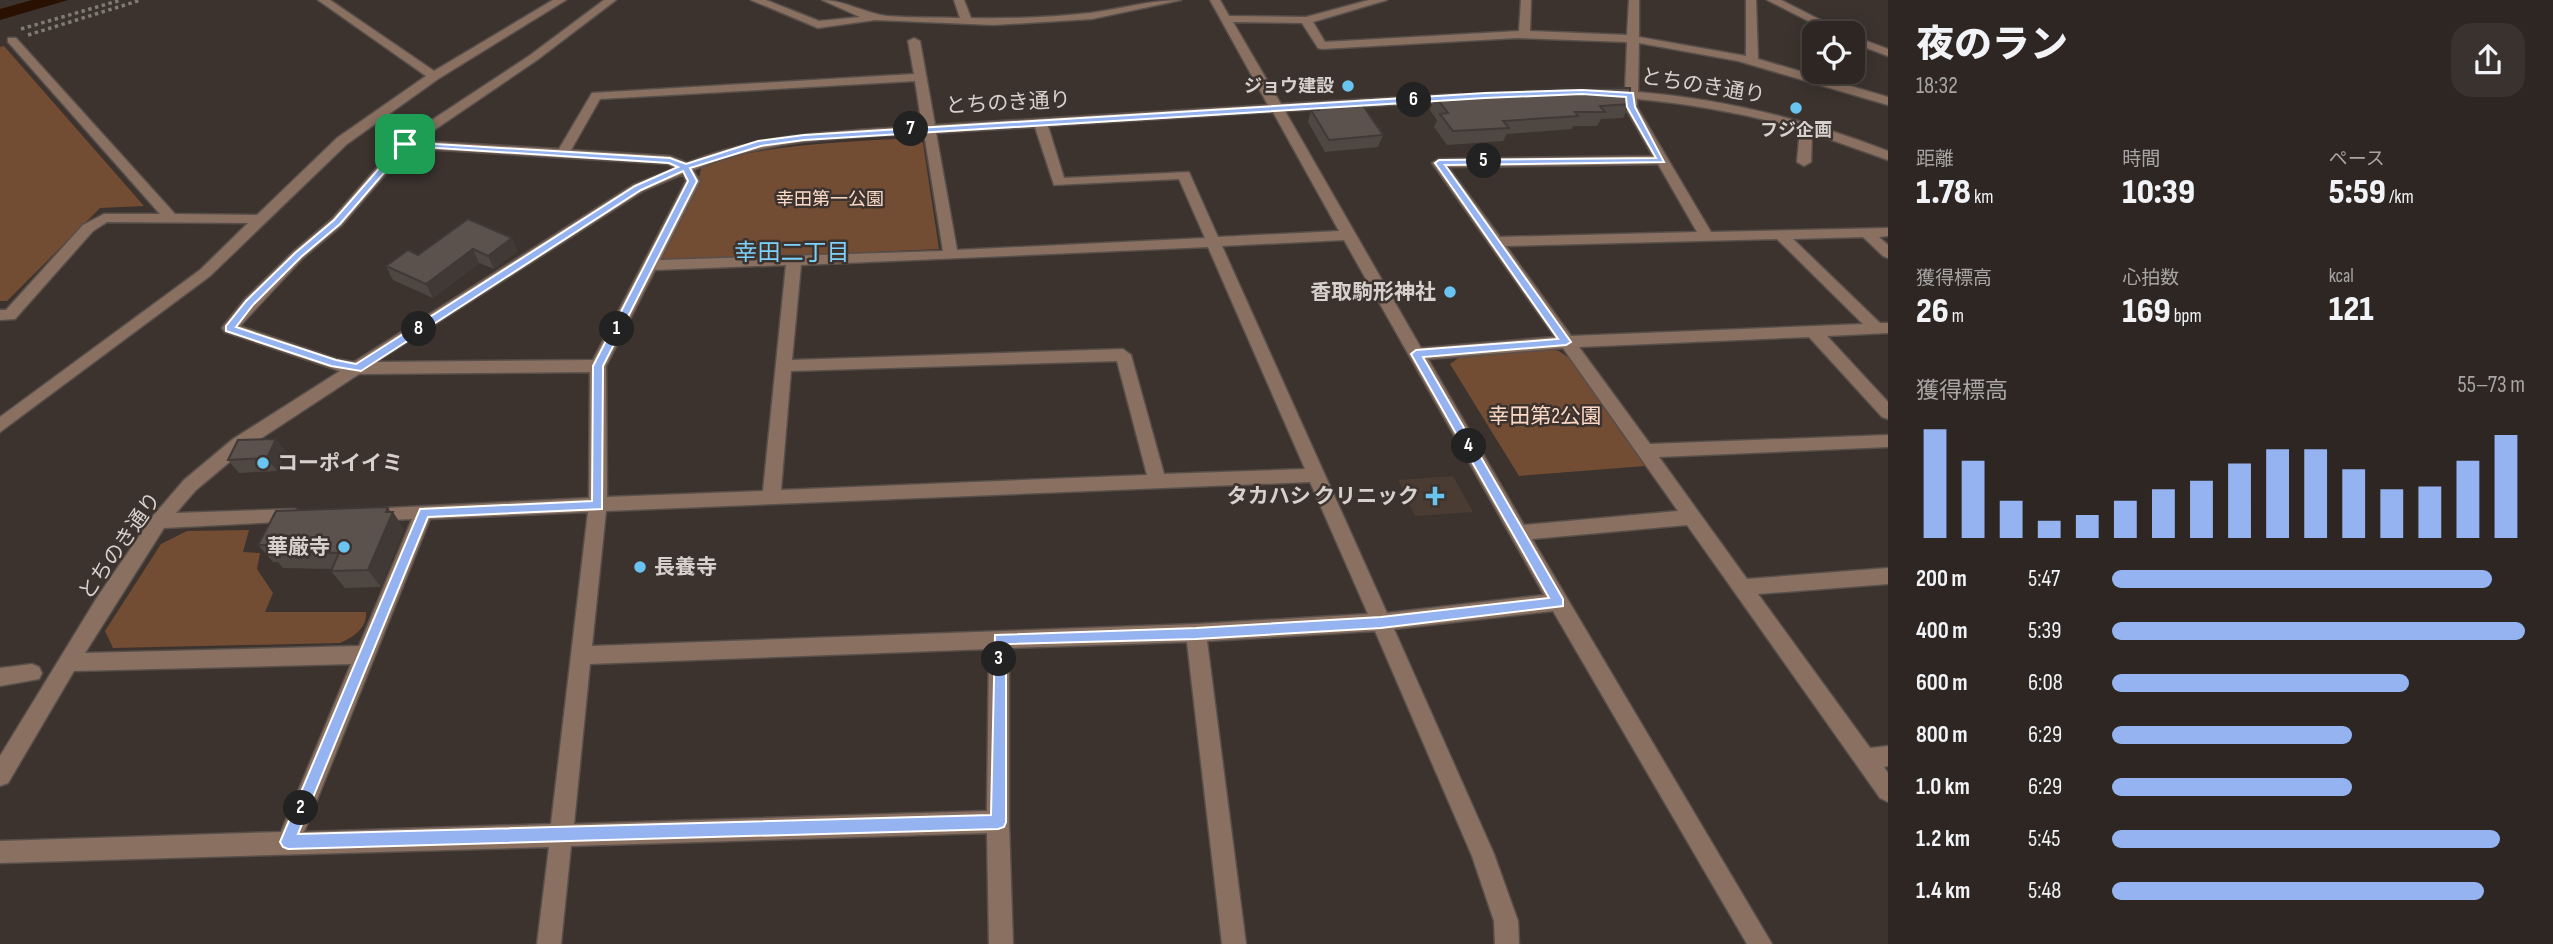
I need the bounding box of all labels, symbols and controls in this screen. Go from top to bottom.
map controls [1802,21,1865,84]
button: locate [1802,21,1865,84]
text: 夜のラン [1916,23,2068,68]
button: share [2451,23,2525,97]
street label: とちのき通り [1639,64,1767,108]
text: 18:32 [1916,72,1958,100]
place label: ジョウ建設 [1244,76,1334,97]
marker: ジョウ建設 [1340,78,1356,94]
pin: 6 [1396,82,1432,118]
street label: とちのき通り [945,87,1071,119]
text: 6 [1409,88,1418,111]
marker: フジ企画 [1788,100,1804,116]
pin: 7 [894,111,928,146]
pin [375,114,435,174]
text: 7 [906,117,915,140]
place label: フジ企画 [1760,120,1832,141]
icon: arrive [386,125,424,163]
pin: 5 [1466,144,1502,178]
text: 距離 [1916,148,1954,171]
text: 時間 [2122,148,2160,171]
text: ペース [2329,148,2385,171]
text: 5 [1479,149,1488,172]
text: 1.78 [1916,171,1971,214]
text: 10:39 [2122,171,2195,214]
text: 5:59 [2329,171,2386,214]
text: km [1971,186,1993,209]
text: /km [2386,186,2414,209]
park label: 幸田第一公園 [776,189,884,210]
district label: 幸田二丁目 [735,239,850,267]
text: kcal [2329,265,2354,288]
text: 獲得標高 [1916,267,1992,290]
text: 心拍数 [2122,267,2179,290]
place label: 香取駒形神社 [1310,280,1436,305]
marker: 香取駒形神社 [1442,284,1458,300]
text: 121 [2329,288,2374,331]
text: 26 [1916,290,1949,333]
text: 169 [2122,290,2171,333]
text: m [1949,305,1964,328]
text: bpm [2171,305,2202,328]
pin: 8 [402,312,436,346]
pin: 1 [600,312,634,346]
text: 8 [414,317,423,340]
text: 1 [613,317,620,340]
text: 55–73 m [2457,371,2525,399]
text: 獲得標高 [1916,377,2008,405]
park label: 幸田第2公園 [1488,404,1602,429]
pin: 4 [1452,428,1486,464]
text: 4 [1464,434,1473,457]
place label: コーポイイミ [277,451,403,476]
marker: コーポイイミ [255,455,271,471]
place label: タカハシ クリニック [1227,484,1419,509]
marker: タカハシ クリニック [1425,486,1445,506]
street label: とちのき通り [74,487,166,605]
place label: 華厳寺 [267,535,330,560]
marker: 華厳寺 [336,539,352,555]
place label: 長養寺 [654,555,717,580]
marker: 長養寺 [632,559,648,575]
text: 200 m [1916,565,1967,593]
text: 5:47 [2028,565,2060,593]
text: 400 m [1916,617,1967,645]
text: 5:39 [2028,617,2061,645]
pin: 3 [982,642,1016,676]
text: 3 [994,647,1003,670]
text: 600 m [1916,669,1968,697]
text: 6:08 [2028,669,2063,697]
text: 800 m [1916,721,1968,749]
text: 6:29 [2028,721,2062,749]
text: 1.0 km [1916,773,1970,801]
text: 6:29 [2028,773,2062,801]
pin: 2 [284,790,318,826]
text: 2 [296,796,305,819]
text: 1.2 km [1916,825,1970,853]
text: 5:45 [2028,825,2060,853]
text: 1.4 km [1916,877,1970,905]
text: 5:48 [2028,877,2061,905]

